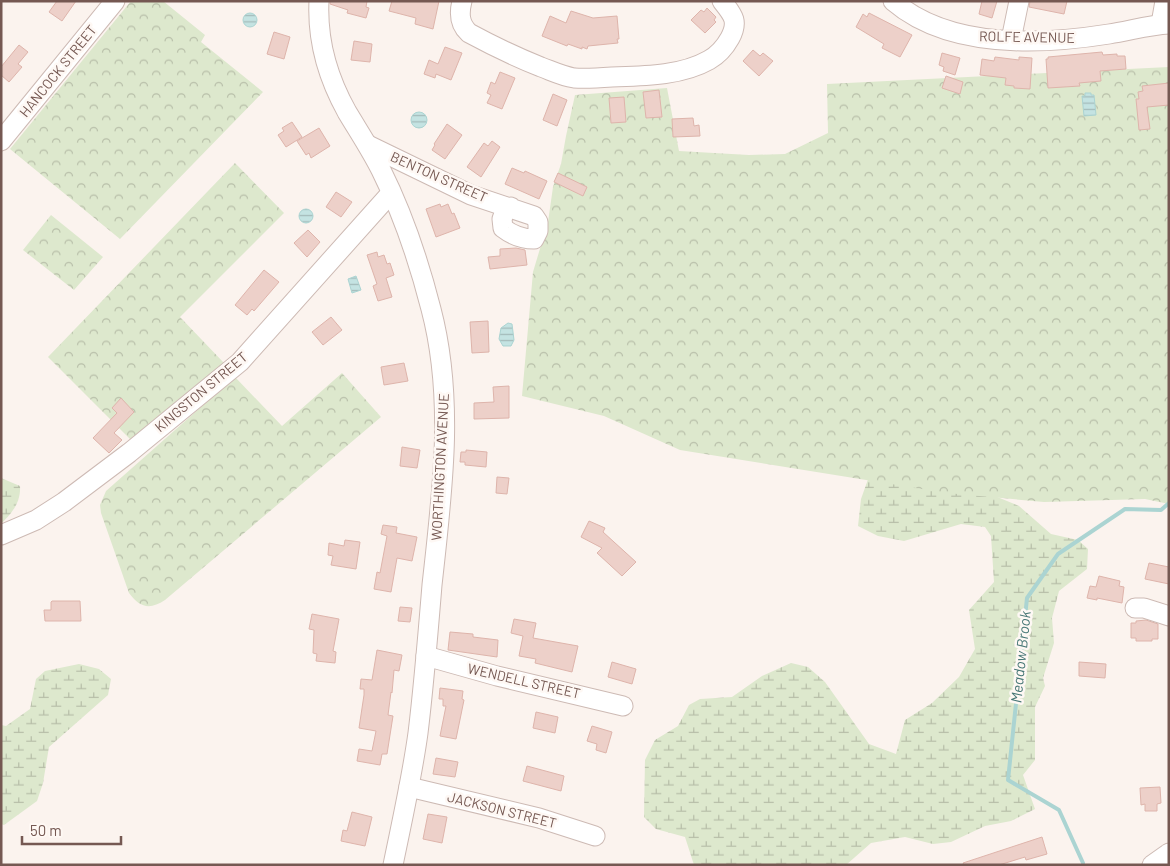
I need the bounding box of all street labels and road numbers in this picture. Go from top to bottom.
street label: HANCOCK STREET [15,21,100,120]
street label: ROLFE AVENUE [979,27,1075,46]
street label: BENTON STREET [388,148,490,206]
street label: KINGSTON STREET [151,348,250,435]
street label: WORTHINGTON AVENUE [427,393,452,541]
street label: WENDELL STREET [466,659,582,702]
street label: JACKSON STREET [446,788,558,831]

